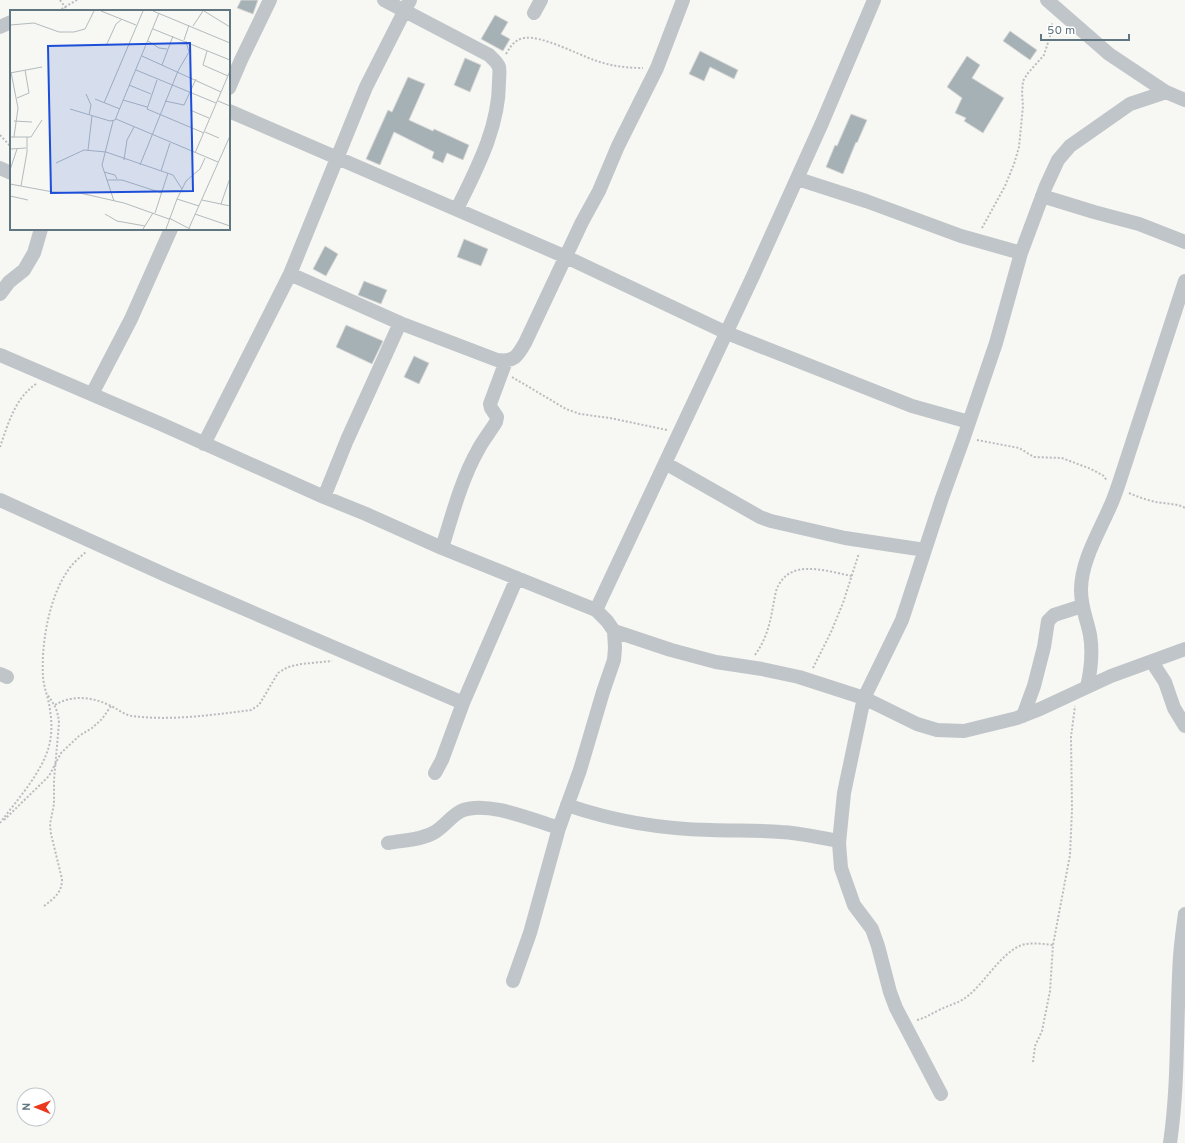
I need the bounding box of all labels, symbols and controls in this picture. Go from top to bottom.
inset map [10,10,230,230]
scale bar [1041,16,1129,42]
text: 50 m [1047,23,1075,39]
north arrow [16,1087,56,1127]
text: N [20,1103,34,1111]

